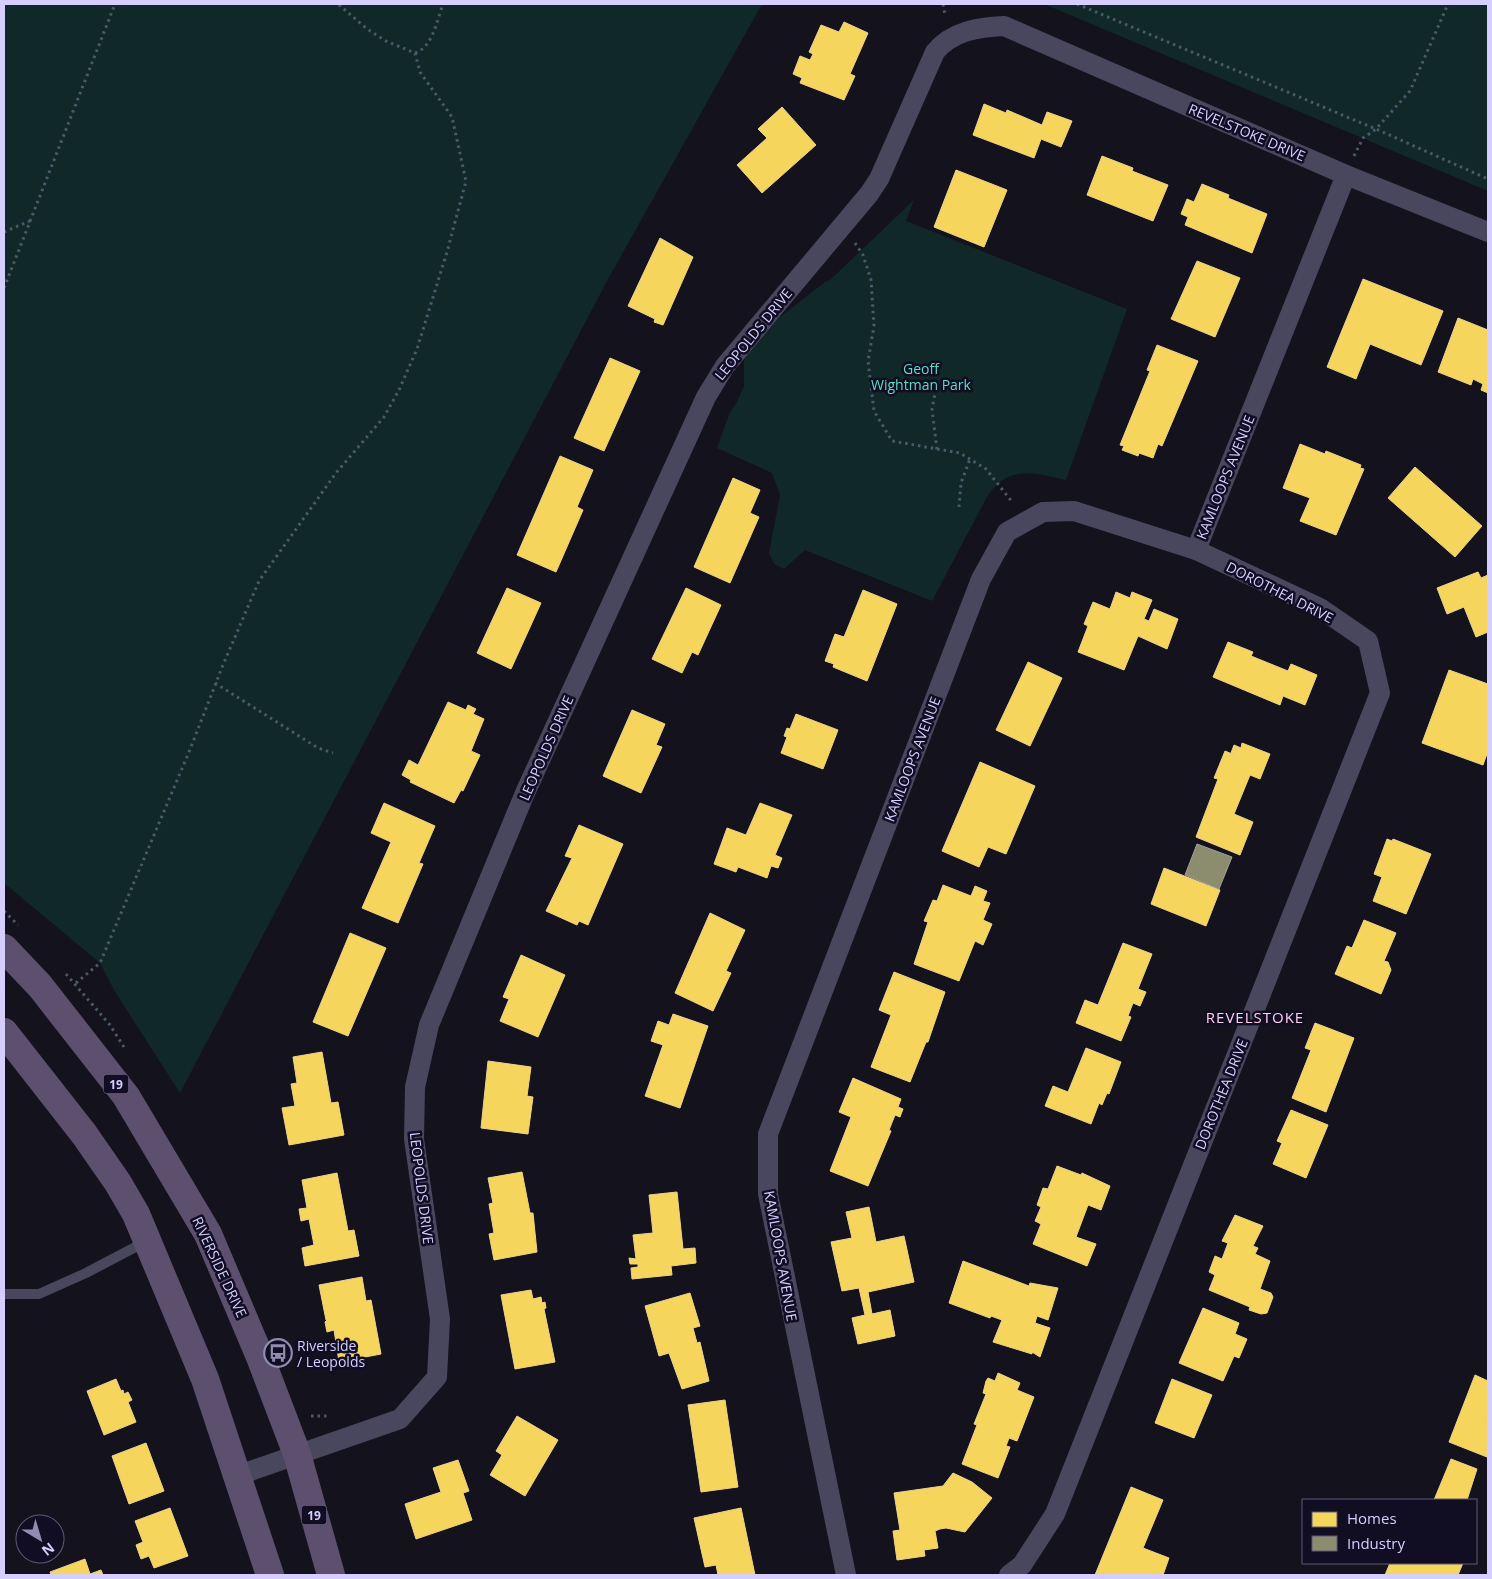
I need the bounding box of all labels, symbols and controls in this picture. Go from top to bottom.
street label: REVELSTOKE DRIVE [1186,99,1308,165]
street label: LEOPOLDS DRIVE [710,284,796,384]
park label: Geoff Wightman Park [871,359,972,394]
street label: KAMLOOPS AVENUE [1191,412,1259,542]
street label: DOROTHEA DRIVE [1223,557,1337,627]
street label: LEOPOLDS DRIVE [514,693,578,803]
street label: KAMLOOPS AVENUE [879,694,945,824]
district label: REVELSTOKE [1206,1007,1304,1027]
street label: DOROTHEA DRIVE [1190,1036,1252,1152]
road number: 19 [104,1074,128,1094]
street label: LEOPOLDS DRIVE [406,1131,438,1245]
street label: KAMLOOPS AVENUE [760,1189,802,1323]
street label: RIVERSIDE DRIVE [188,1213,252,1321]
place label: Riverside / Leopolds [297,1336,365,1371]
bus stop icon: Riverside / Leopolds [263,1338,293,1368]
legend [1302,1499,1477,1564]
road number: 19 [302,1506,326,1524]
text: Homes [1347,1508,1397,1528]
north arrow [15,1514,65,1564]
text: Industry [1347,1533,1405,1553]
text: N [38,1539,59,1561]

